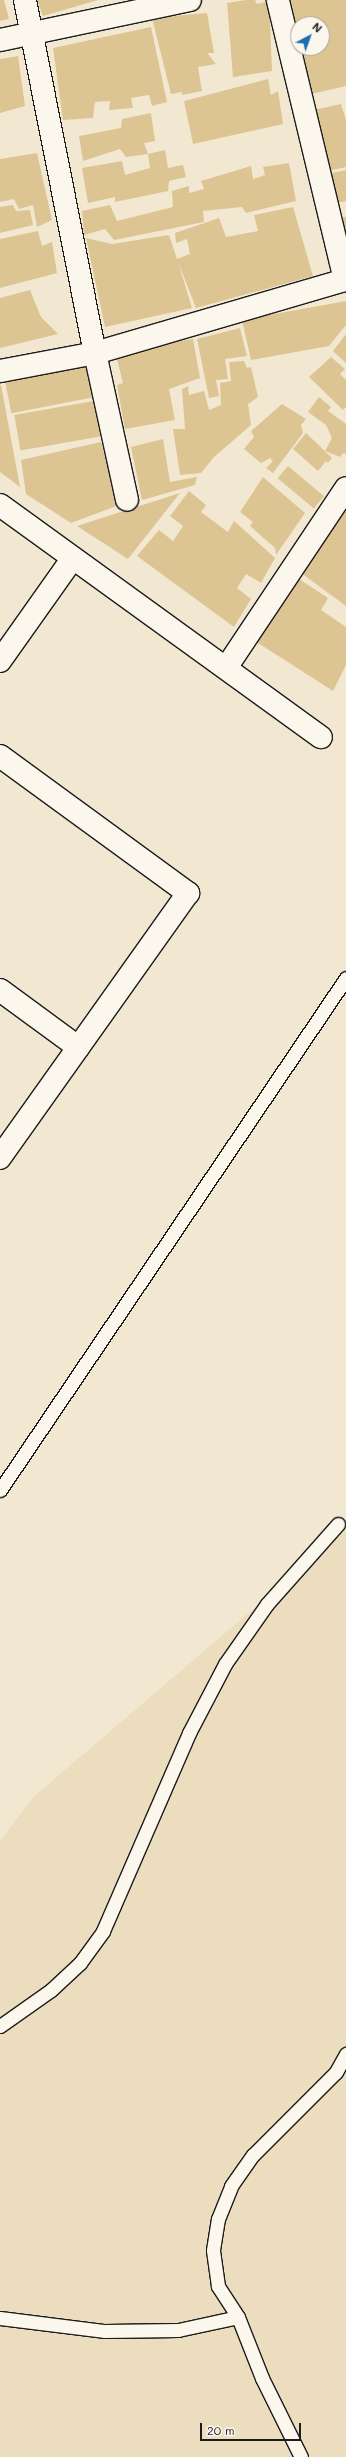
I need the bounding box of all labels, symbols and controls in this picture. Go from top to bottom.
north arrow [290,16,330,56]
text: N [309,19,326,36]
scale bar [202,2415,303,2441]
text: 20 m [207,2422,235,2438]

